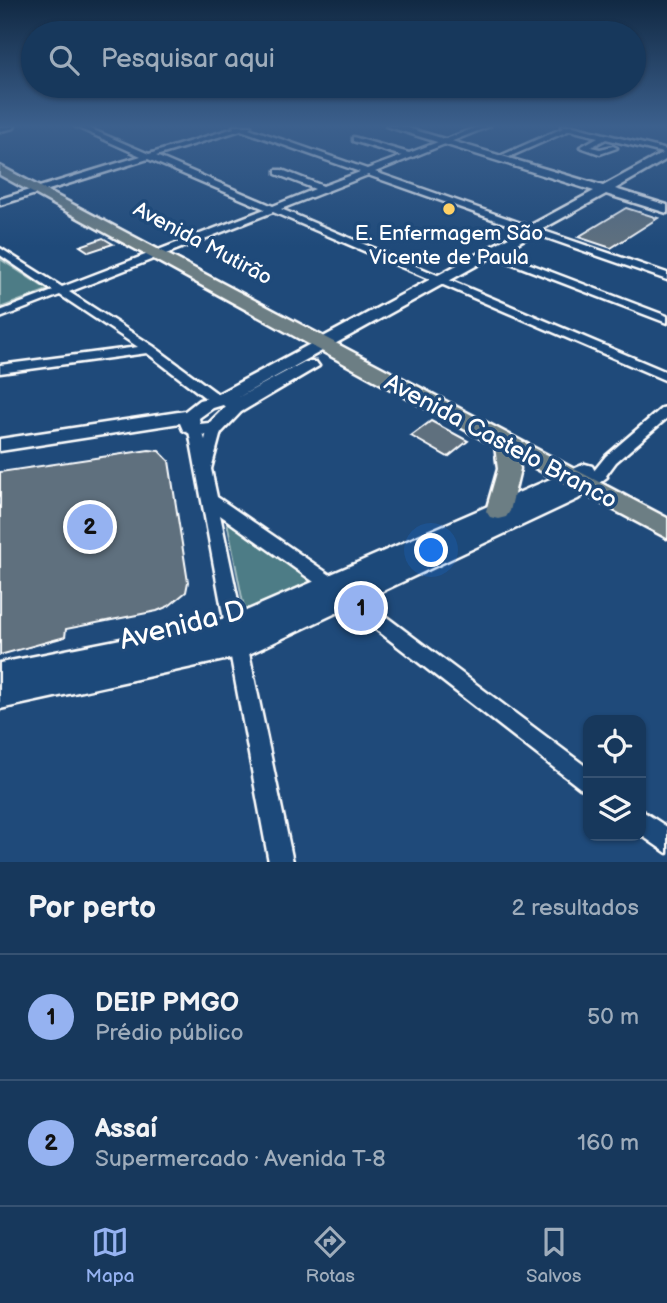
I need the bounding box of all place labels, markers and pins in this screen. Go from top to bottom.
marker: E. Enfermagem São Vicente de Paula [441,201,457,217]
place label: E. Enfermagem São Vicente de Paula [355,221,543,270]
pin: 2 [67,501,113,553]
pin: 1 [338,582,384,634]

